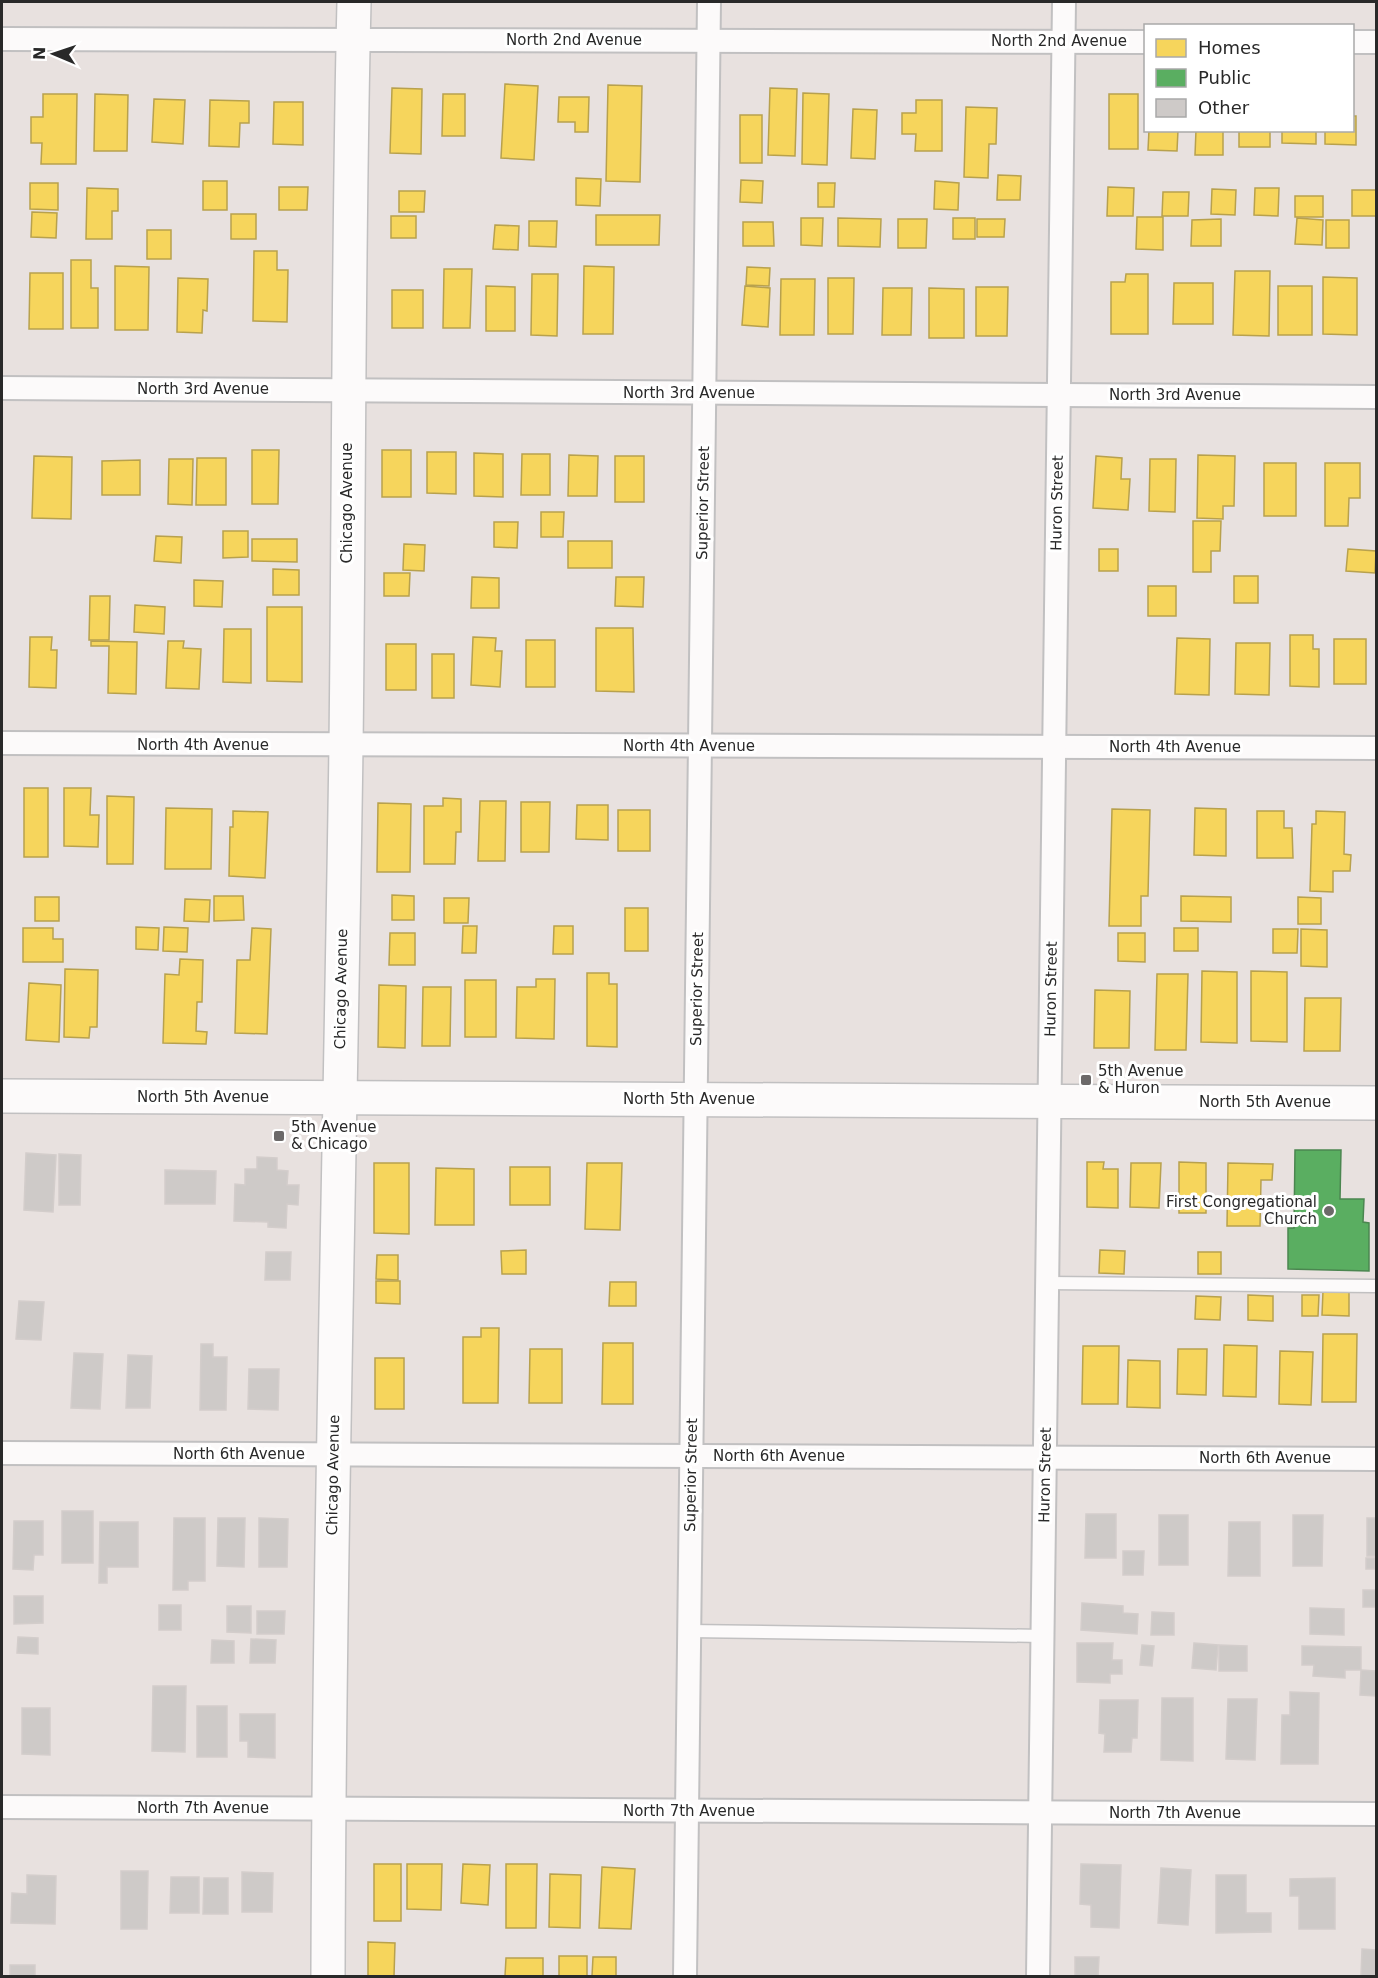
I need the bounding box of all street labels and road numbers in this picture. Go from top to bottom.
street label: North 2nd Avenue [506,31,642,49]
street label: North 2nd Avenue [991,32,1127,50]
street label: North 3rd Avenue [137,380,269,398]
street label: North 3rd Avenue [623,384,755,402]
street label: North 3rd Avenue [1109,386,1241,404]
street label: Chicago Avenue [338,443,356,563]
street label: Superior Street [693,446,713,560]
street label: Huron Street [1047,455,1067,551]
street label: North 4th Avenue [137,736,269,754]
street label: North 4th Avenue [623,737,755,755]
street label: North 4th Avenue [1109,738,1241,756]
street label: Chicago Avenue [331,928,351,1050]
street label: Superior Street [687,932,707,1046]
street label: Huron Street [1041,941,1061,1037]
street label: North 5th Avenue [137,1088,269,1106]
street label: North 5th Avenue [623,1090,755,1108]
street label: North 5th Avenue [1199,1093,1331,1111]
street label: Chicago Avenue [323,1414,343,1536]
street label: Superior Street [681,1418,701,1532]
street label: Huron Street [1035,1427,1055,1523]
street label: North 6th Avenue [173,1445,305,1463]
street label: North 6th Avenue [713,1447,845,1465]
street label: North 6th Avenue [1199,1449,1331,1467]
street label: North 7th Avenue [137,1799,269,1817]
street label: North 7th Avenue [623,1802,755,1820]
street label: North 7th Avenue [1109,1804,1241,1822]

